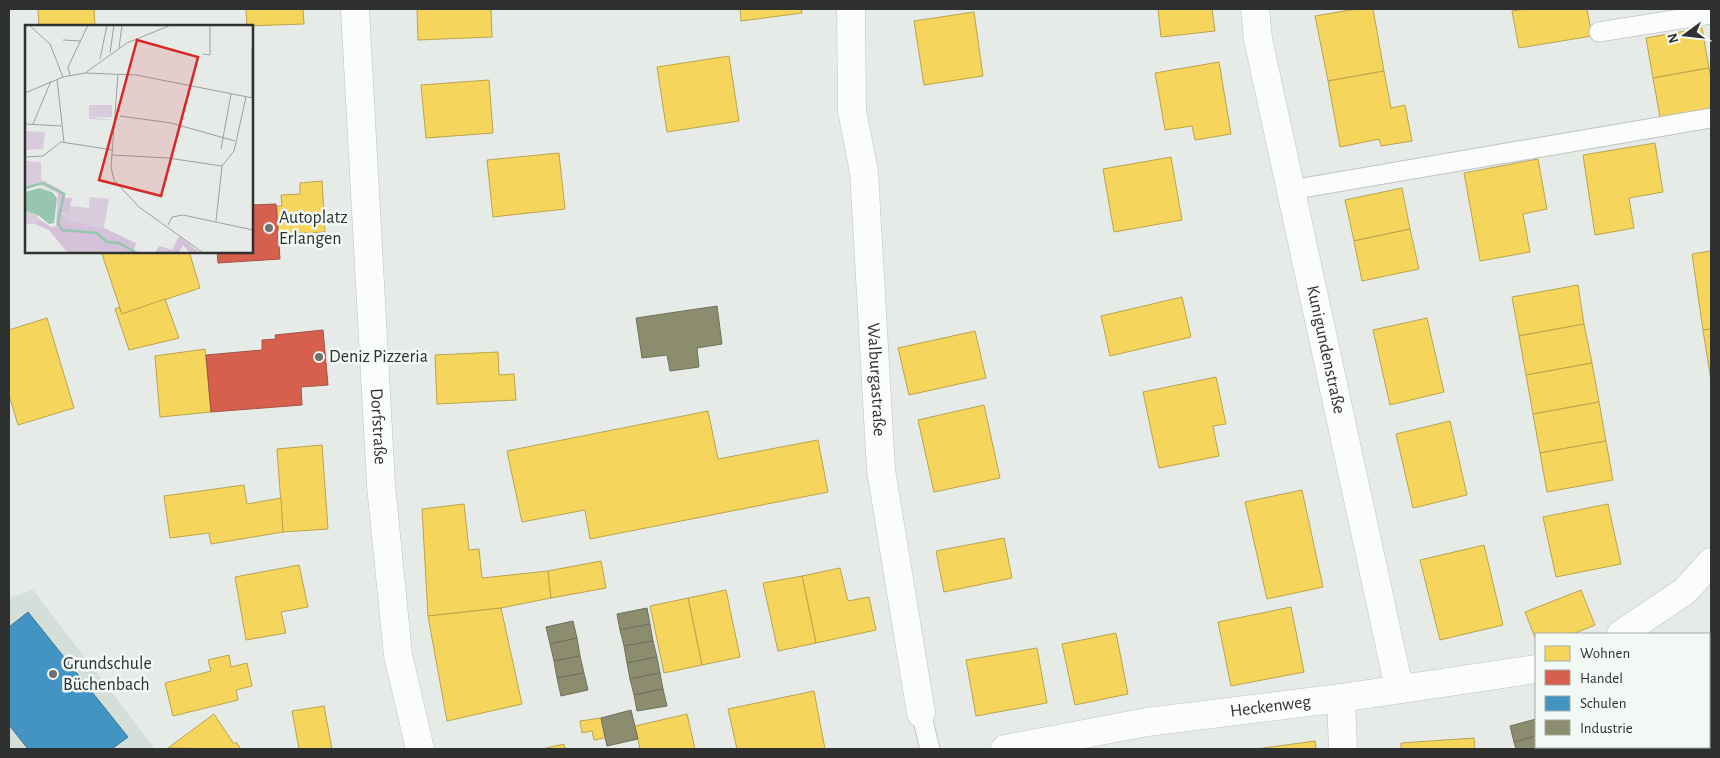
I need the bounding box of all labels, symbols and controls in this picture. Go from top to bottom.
north arrow [1660,10,1710,60]
inset map [25,25,252,252]
text: N [1665,32,1681,45]
place label: Autoplatz Erlangen [279,209,348,248]
marker: Autoplatz Erlangen [263,222,275,234]
street label: Kunigundenstraße [1303,284,1348,415]
street label: Walburgastraße [864,322,888,437]
place label: Deniz Pizzeria [329,348,428,366]
marker: Deniz Pizzeria [313,351,325,363]
street label: Dorfstraße [367,388,389,465]
legend [1535,633,1710,748]
text: Wohnen [1580,646,1630,661]
place label: Grundschule Büchenbach [63,655,152,694]
marker: Grundschule Büchenbach [47,668,59,680]
text: Handel [1580,671,1623,686]
street label: Heckenweg [1229,693,1312,721]
text: Schulen [1580,696,1626,711]
text: Industrie [1580,721,1633,736]

